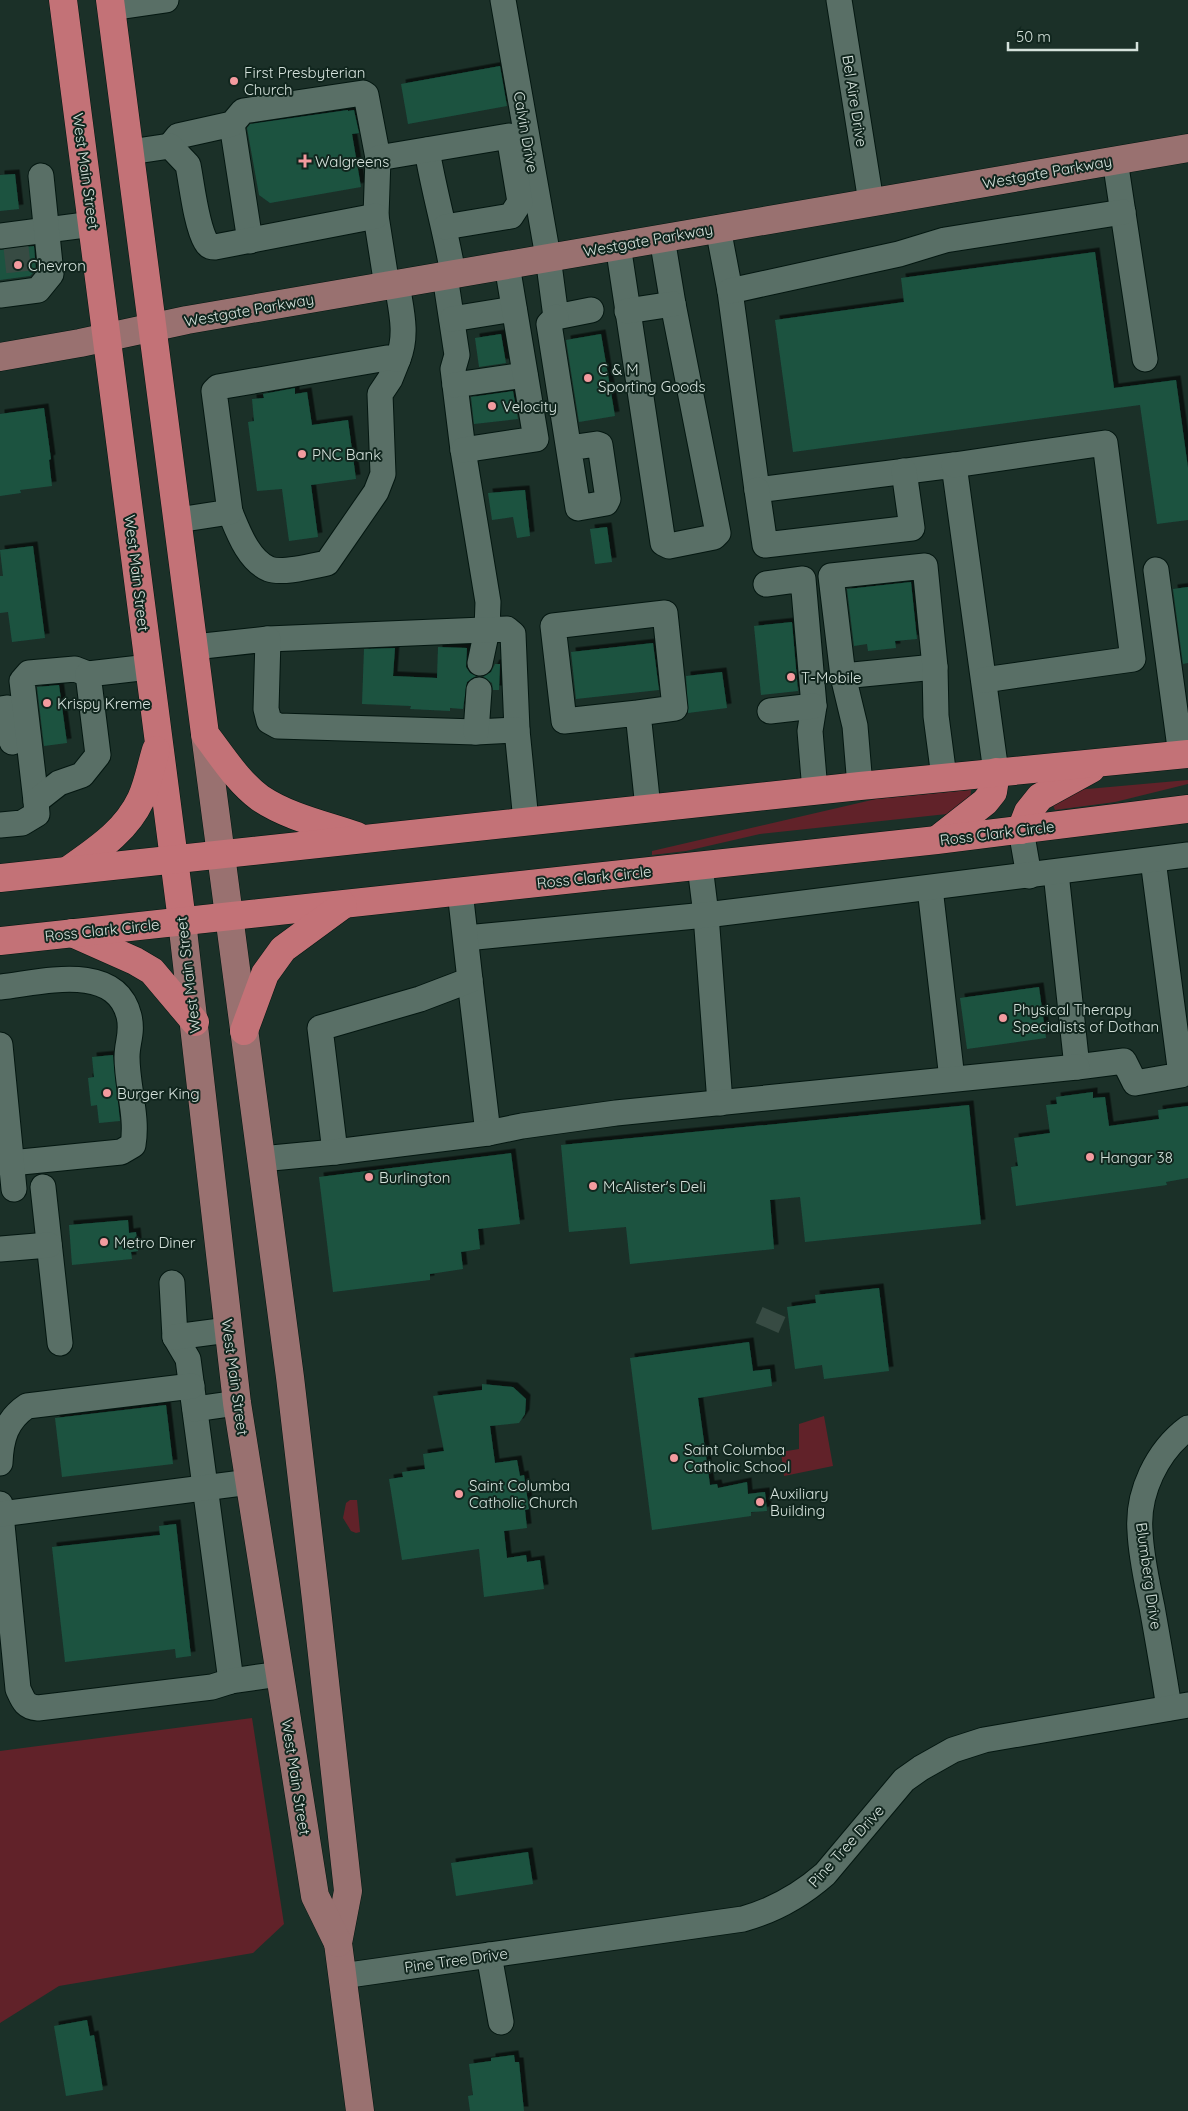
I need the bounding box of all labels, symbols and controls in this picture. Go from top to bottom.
scale bar [1008,20,1137,52]
text: 50 m [1016,27,1051,46]
street label: Bel Aire Drive [838,54,872,148]
place label: First Presbyterian Church [244,63,365,99]
marker: First Presbyterian Church [228,75,240,87]
street label: Calvin Drive [510,90,542,174]
street label: West Main Street [68,112,104,230]
street label: Westgate Parkway [981,151,1113,193]
place label: Walgreens [315,152,389,171]
marker: Walgreens [299,155,311,167]
street label: Westgate Parkway [582,219,714,261]
place label: Chevron [28,256,86,275]
marker: Chevron [12,259,24,271]
street label: Westgate Parkway [183,289,315,331]
place label: C & M Sporting Goods [598,360,705,396]
marker: C & M Sporting Goods [582,372,594,384]
place label: Velocity [502,397,557,416]
marker: Velocity [486,400,498,412]
place label: PNC Bank [312,445,381,464]
marker: PNC Bank [296,448,308,460]
street label: West Main Street [120,514,154,632]
place label: T-Mobile [801,668,861,687]
marker: T-Mobile [785,671,797,683]
place label: Krispy Kreme [57,694,151,713]
marker: Krispy Kreme [41,697,53,709]
street label: Ross Clark Circle [939,817,1055,849]
street label: Ross Clark Circle [536,862,652,892]
street label: Ross Clark Circle [44,915,160,945]
street label: West Main Street [171,916,205,1034]
place label: Physical Therapy Specialists of Dothan [1013,1000,1159,1036]
marker: Physical Therapy Specialists of Dothan [997,1012,1009,1024]
place label: Burger King [117,1084,200,1103]
marker: Burger King [101,1087,113,1099]
place label: Hangar 38 [1100,1148,1173,1167]
marker: Hangar 38 [1084,1151,1096,1163]
place label: Burlington [379,1168,451,1187]
marker: Burlington [363,1171,375,1183]
place label: McAlister's Deli [603,1177,706,1196]
marker: McAlister's Deli [587,1180,599,1192]
place label: Metro Diner [114,1233,196,1252]
marker: Metro Diner [98,1236,110,1248]
street label: West Main Street [217,1318,253,1436]
place label: Saint Columba Catholic School [684,1440,790,1476]
marker: Saint Columba Catholic School [668,1452,680,1464]
place label: Saint Columba Catholic Church [469,1476,578,1512]
place label: Auxiliary Building [770,1484,829,1520]
marker: Saint Columba Catholic Church [453,1488,465,1500]
marker: Auxiliary Building [754,1496,766,1508]
street label: Blumberg Drive [1132,1521,1166,1631]
street label: West Main Street [277,1718,315,1836]
street label: Pine Tree Drive [804,1801,888,1891]
street label: Pine Tree Drive [403,1943,509,1977]

